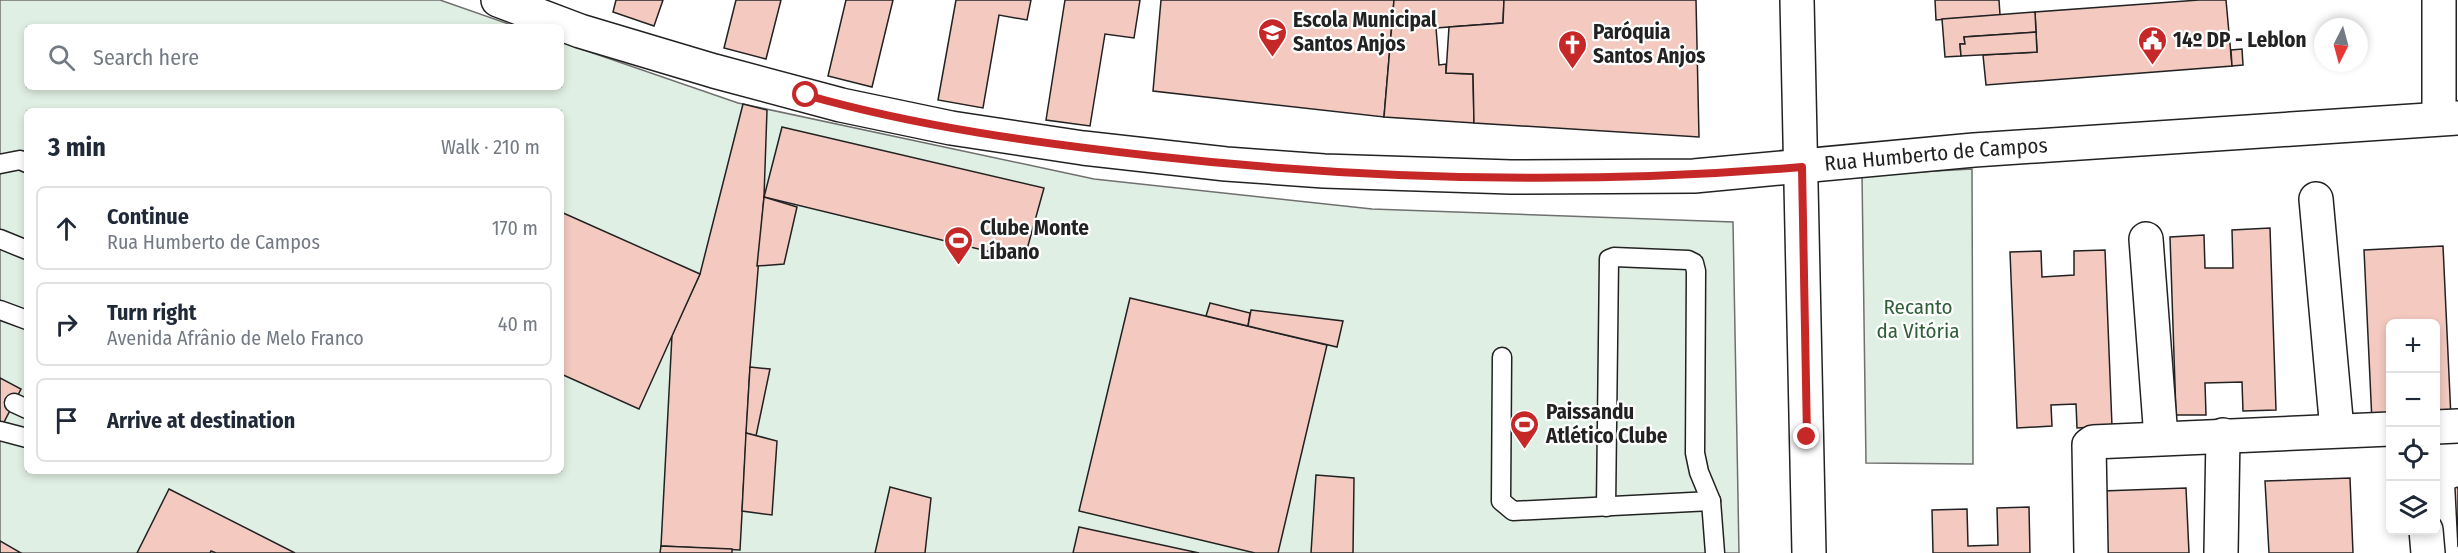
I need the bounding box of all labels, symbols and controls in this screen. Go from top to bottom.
place label: Escola Municipal Santos Anjos [1293,7,1437,57]
school or university icon: Escola Municipal Santos Anjos [1256,16,1288,58]
north arrow [2314,18,2368,72]
place label: Paróquia Santos Anjos [1593,19,1705,69]
search box [24,24,564,90]
public building icon: 14º DP - Leblon [2136,24,2168,66]
place label: 14º DP - Leblon [2173,27,2306,53]
church icon: Paróquia Santos Anjos [1556,28,1588,70]
icon: search [45,41,78,74]
text: Search here [93,44,199,71]
route start [792,81,818,107]
text: 3 min [48,132,106,163]
street label: Rua Humberto de Campos [1823,132,2048,177]
text: Walk · 210 m [441,135,540,159]
text: Continue [107,203,189,230]
icon: ahead [50,212,83,245]
place label: Clube Monte Líbano [980,215,1089,265]
text: 170 m [492,216,538,240]
sports icon: Clube Monte Líbano [943,224,975,266]
text: Rua Humberto de Campos [107,230,320,254]
park label: Recanto da Vitória [1877,294,1959,344]
text: Turn right [107,299,196,326]
icon: right [50,308,83,341]
text: 40 m [498,312,538,336]
map controls [2386,319,2440,535]
button: + [2386,319,2440,373]
text: Avenida Afrânio de Melo Franco [107,326,364,350]
button: − [2386,373,2440,427]
place label: Paissandu Atlético Clube [1545,399,1668,449]
icon: arrive [50,404,83,437]
text: Arrive at destination [107,407,295,434]
sports icon: Paissandu Atlético Clube [1509,408,1541,450]
route end [1793,423,1819,449]
button: locate [2386,427,2440,481]
button: layers [2386,481,2440,535]

